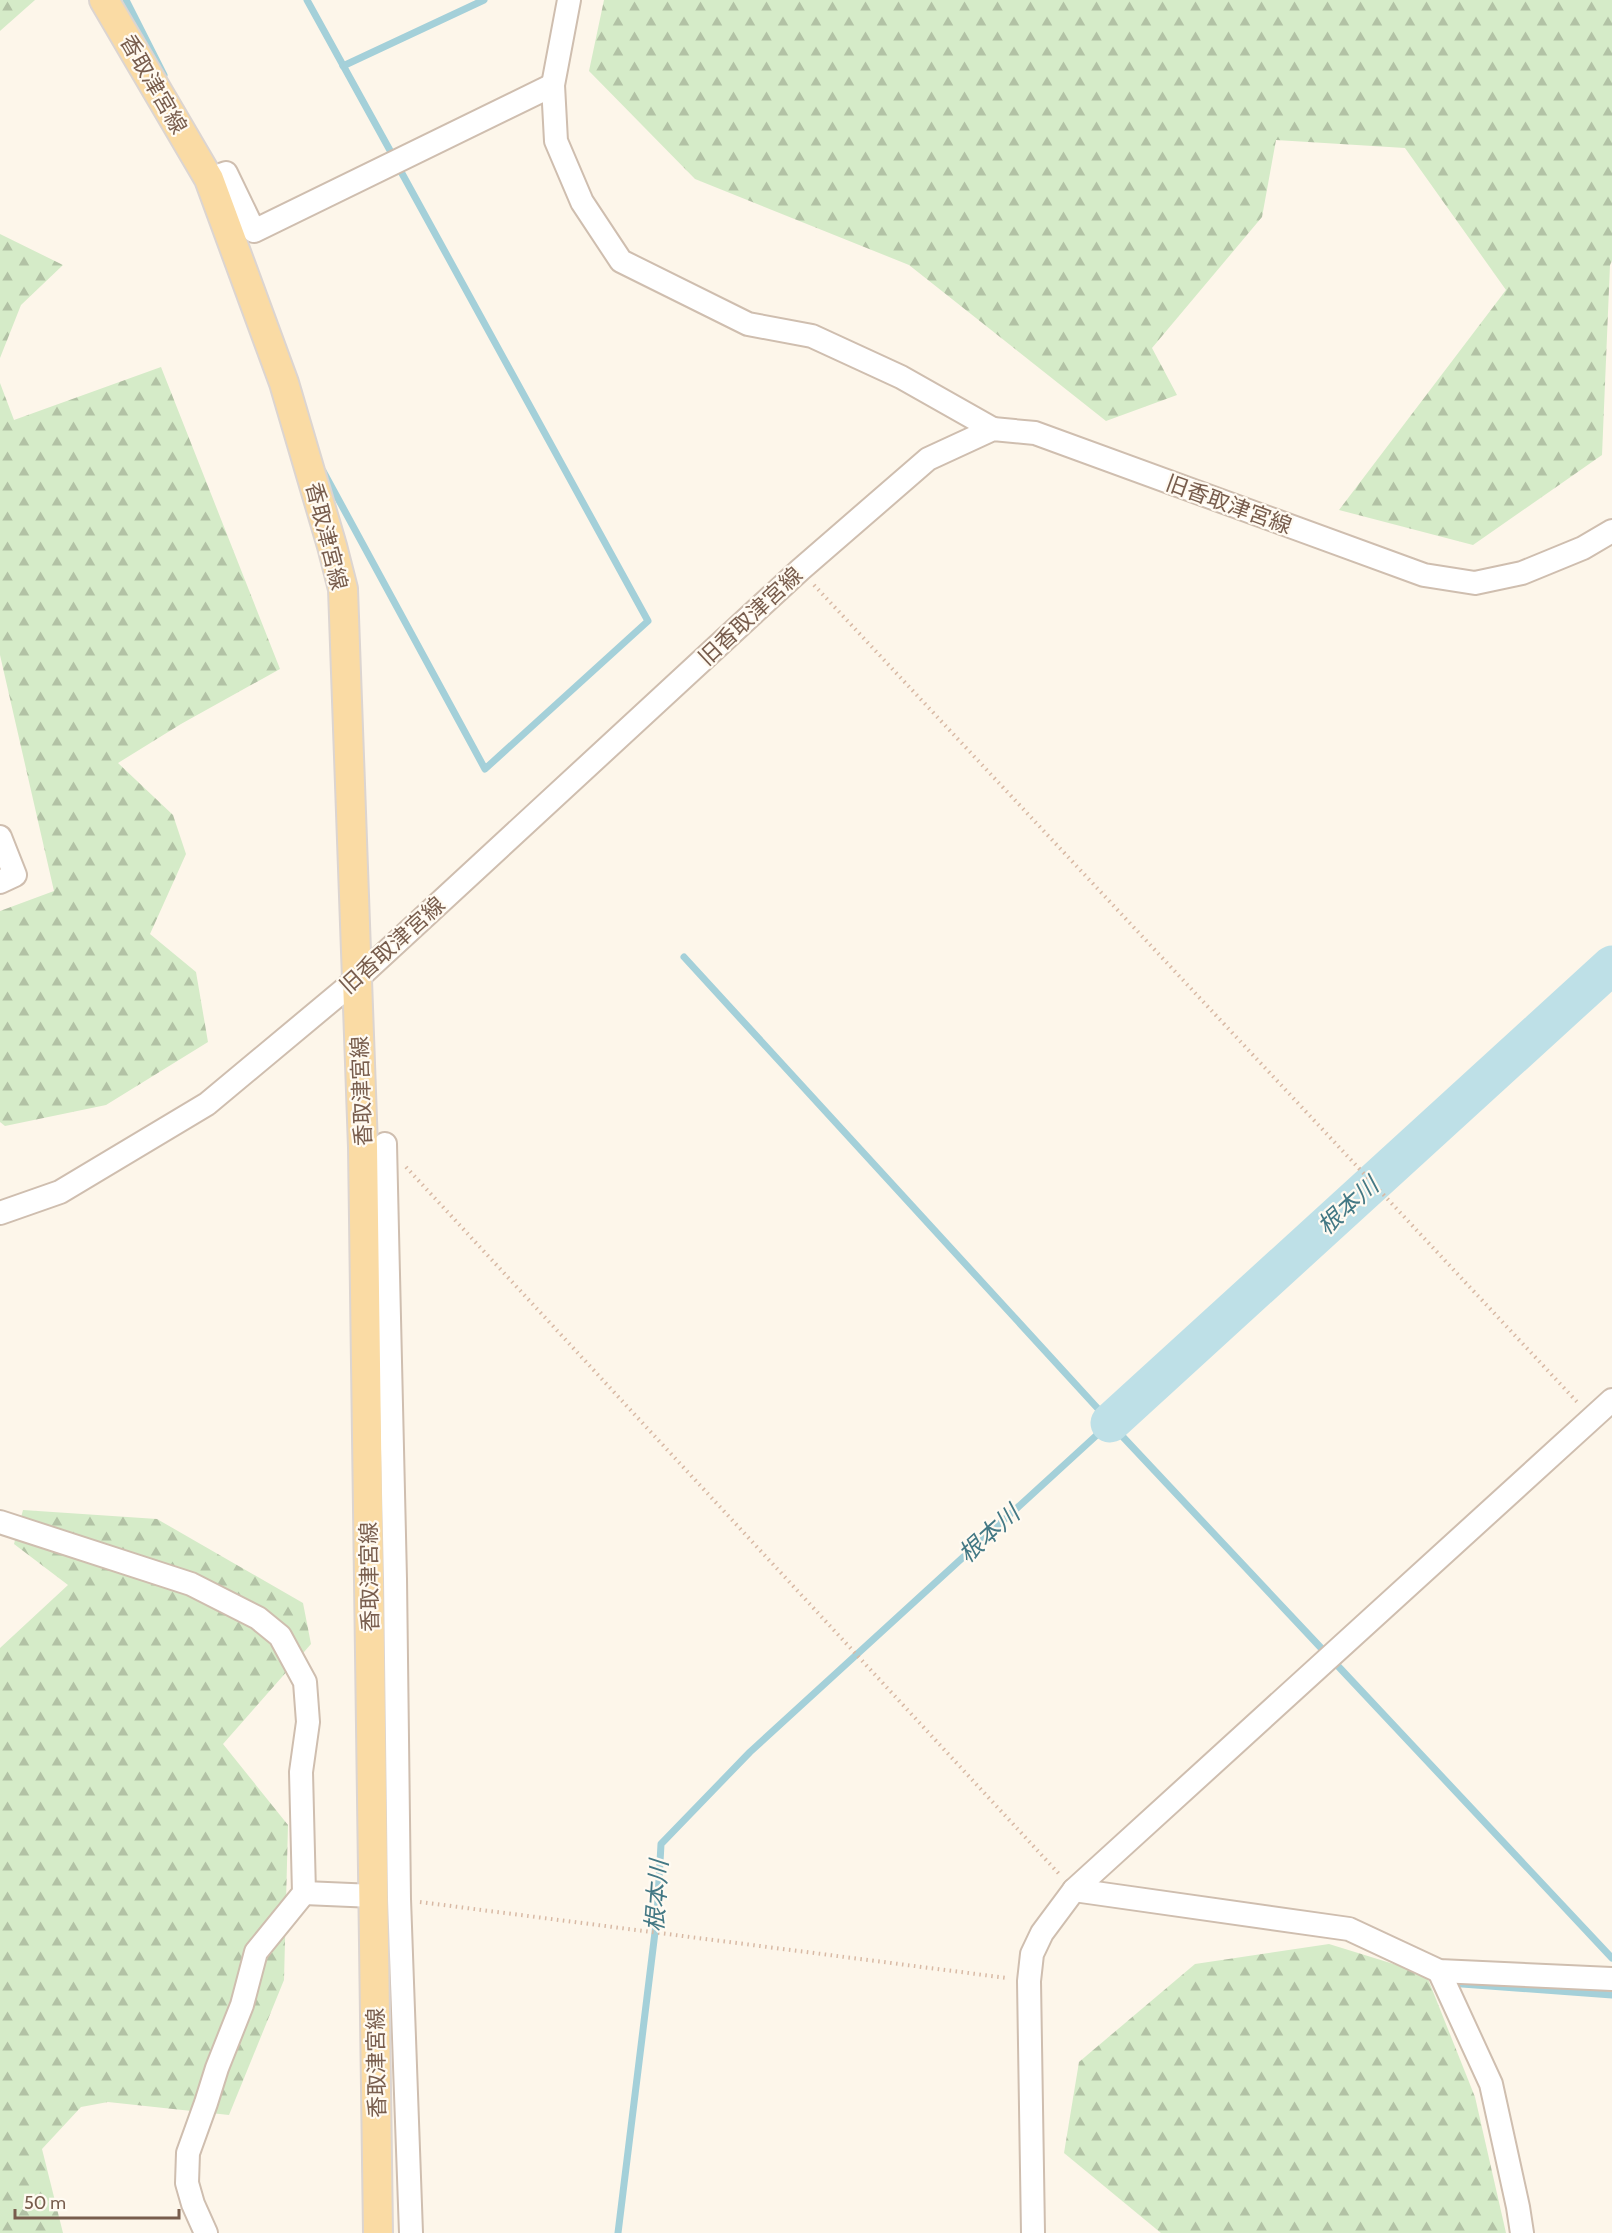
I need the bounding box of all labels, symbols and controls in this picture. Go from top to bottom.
street label: 香取津宮線 [114,30,193,139]
street label: 旧香取津宮線 [1162,469,1295,540]
street label: 香取津宮線 [300,479,353,593]
street label: 旧香取津宮線 [693,561,808,671]
street label: 旧香取津宮線 [334,891,450,1000]
street label: 香取津宮線 [346,1036,377,1146]
water label: 根本川 [1311,1169,1386,1240]
water label: 根本川 [952,1497,1027,1568]
street label: 香取津宮線 [355,1522,384,1632]
water label: 根本川 [640,1856,674,1933]
street label: 香取津宮線 [362,2008,391,2118]
scale bar [15,2182,178,2220]
text: 50 m [24,2192,66,2214]

